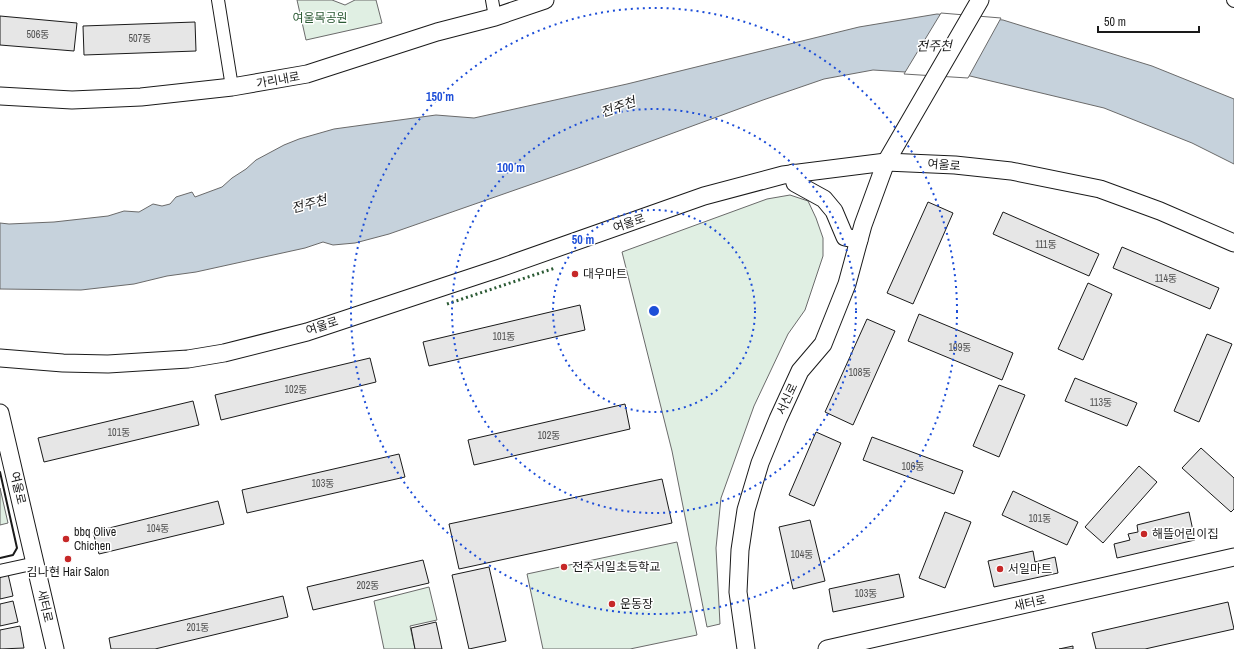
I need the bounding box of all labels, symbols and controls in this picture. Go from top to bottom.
scale bar [1098,8,1199,34]
park label: 여울목공원 [292,10,348,26]
text: 50 m [1104,14,1126,30]
house number: 506동 [27,28,49,41]
house number: 507동 [129,32,151,45]
water label: 전주천 [916,37,953,55]
street label: 가리내로 [255,68,301,92]
text: 150 m [426,89,454,105]
water label: 전주천 [598,93,639,121]
street label: 여울로 [927,156,961,174]
text: 100 m [497,160,525,176]
water label: 전주천 [289,191,330,217]
street label: 여울로 [611,210,647,236]
text: 50 m [572,232,594,248]
house number: 111동 [1035,238,1057,251]
place label: 대우마트 [583,266,627,282]
marker: 대우마트 [570,269,580,279]
house number: 114동 [1155,272,1177,285]
centre of rings [647,304,661,318]
street label: 여울로 [304,313,340,339]
house number: 101동 [493,330,515,343]
house number: 109동 [949,341,971,354]
house number: 108동 [849,366,871,379]
street label: 서신로 [773,381,801,417]
house number: 102동 [285,383,307,396]
house number: 113동 [1090,396,1112,409]
house number: 101동 [108,426,130,439]
house number: 102동 [538,429,560,442]
house number: 106동 [902,460,924,473]
street label: 여울로 [6,470,30,506]
house number: 103동 [312,477,334,490]
house number: 101동 [1029,512,1051,525]
house number: 104동 [147,522,169,535]
place label: bbq Olive Chichen [74,524,116,554]
place label: 해뜰어린이집 [1152,526,1218,542]
marker: 해뜰어린이집 [1139,529,1149,539]
marker: bbq Olive Chichen [61,534,71,544]
house number: 104동 [791,548,813,561]
marker: 김나현 Hair Salon [63,554,73,564]
place label: 전주서일초등학교 [572,559,660,575]
place label: 서일마트 [1008,561,1052,577]
marker: 전주서일초등학교 [559,562,569,572]
place label: 김나현 Hair Salon [27,564,109,580]
marker: 서일마트 [995,564,1005,574]
house number: 202동 [357,579,379,592]
house number: 103동 [855,587,877,600]
street label: 새터로 [33,588,57,624]
street label: 새터로 [1012,591,1048,615]
place label: 운동장 [620,596,653,612]
marker: 운동장 [607,599,617,609]
house number: 201동 [187,621,209,634]

